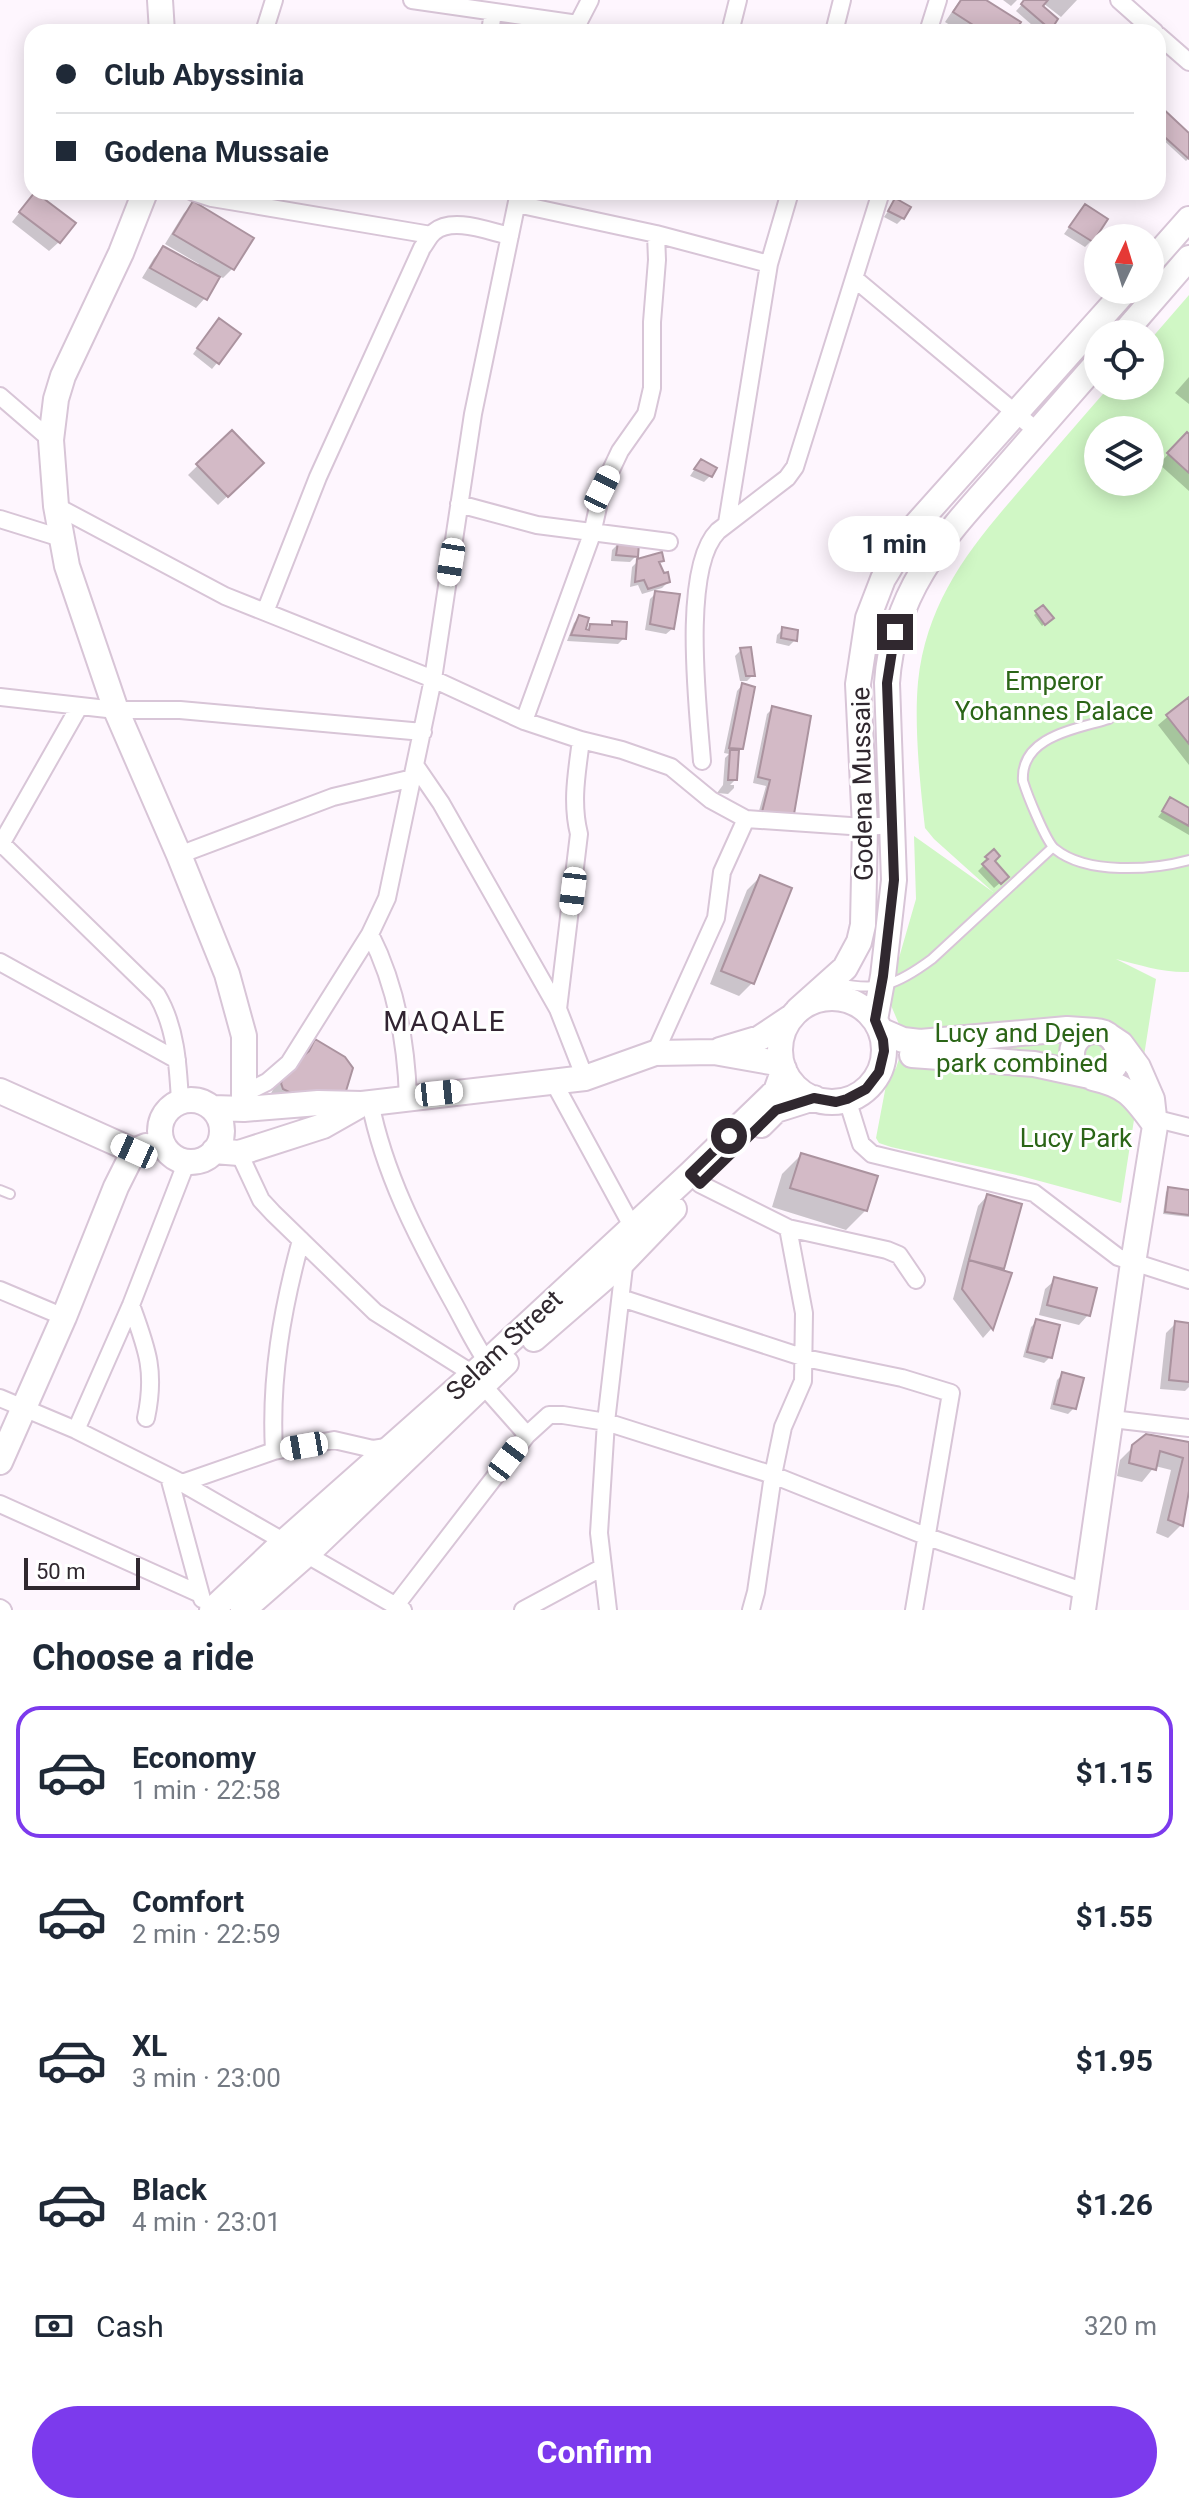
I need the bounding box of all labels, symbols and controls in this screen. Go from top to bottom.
text: Club Abyssinia [104,57,304,92]
text: Godena Mussaie [104,134,329,169]
north arrow [1084,224,1164,304]
map controls [1084,224,1164,496]
button: locate [1084,320,1164,400]
button: layers [1084,416,1164,496]
car [581,462,623,516]
callout: 1 min [829,516,961,572]
text: 1 min [861,529,927,559]
car [435,536,467,588]
route end [877,614,913,650]
park label: Emperor Yohannes Palace [955,666,1153,726]
street label: Godena Mussaie [845,687,879,881]
car [558,866,588,916]
district label: MAQALE [383,1005,507,1038]
park label: Lucy and Dejen park combined [935,1018,1109,1078]
car [414,1079,464,1107]
route start [711,1118,747,1154]
park label: Lucy Park [1020,1123,1133,1153]
car [107,1130,161,1172]
street label: Selam Street [440,1284,568,1406]
car [278,1430,330,1462]
car [484,1433,532,1485]
scale bar [24,1554,140,1590]
text: 50 m [36,1559,85,1584]
text: Choose a ride [32,1637,254,1679]
icon: car [36,1736,108,1808]
text: Economy [132,1740,256,1775]
text: $1.15 [1075,1755,1153,1790]
text: 1 min · 22:58 [132,1775,281,1805]
icon: car [36,1880,108,1952]
text: Comfort [132,1884,244,1919]
text: $1.55 [1075,1899,1153,1934]
text: 2 min · 22:59 [132,1919,281,1949]
icon: car [36,2024,108,2096]
text: XL [132,2028,167,2063]
text: $1.95 [1075,2043,1153,2078]
text: 3 min · 23:00 [132,2063,281,2093]
icon: car [36,2168,108,2240]
text: Black [132,2172,207,2207]
text: $1.26 [1075,2187,1153,2222]
text: 4 min · 23:01 [132,2207,281,2237]
icon: cash [32,2304,76,2348]
text: Cash [96,2309,164,2344]
text: 320 m [1084,2311,1157,2341]
button: Confirm [32,2406,1157,2498]

